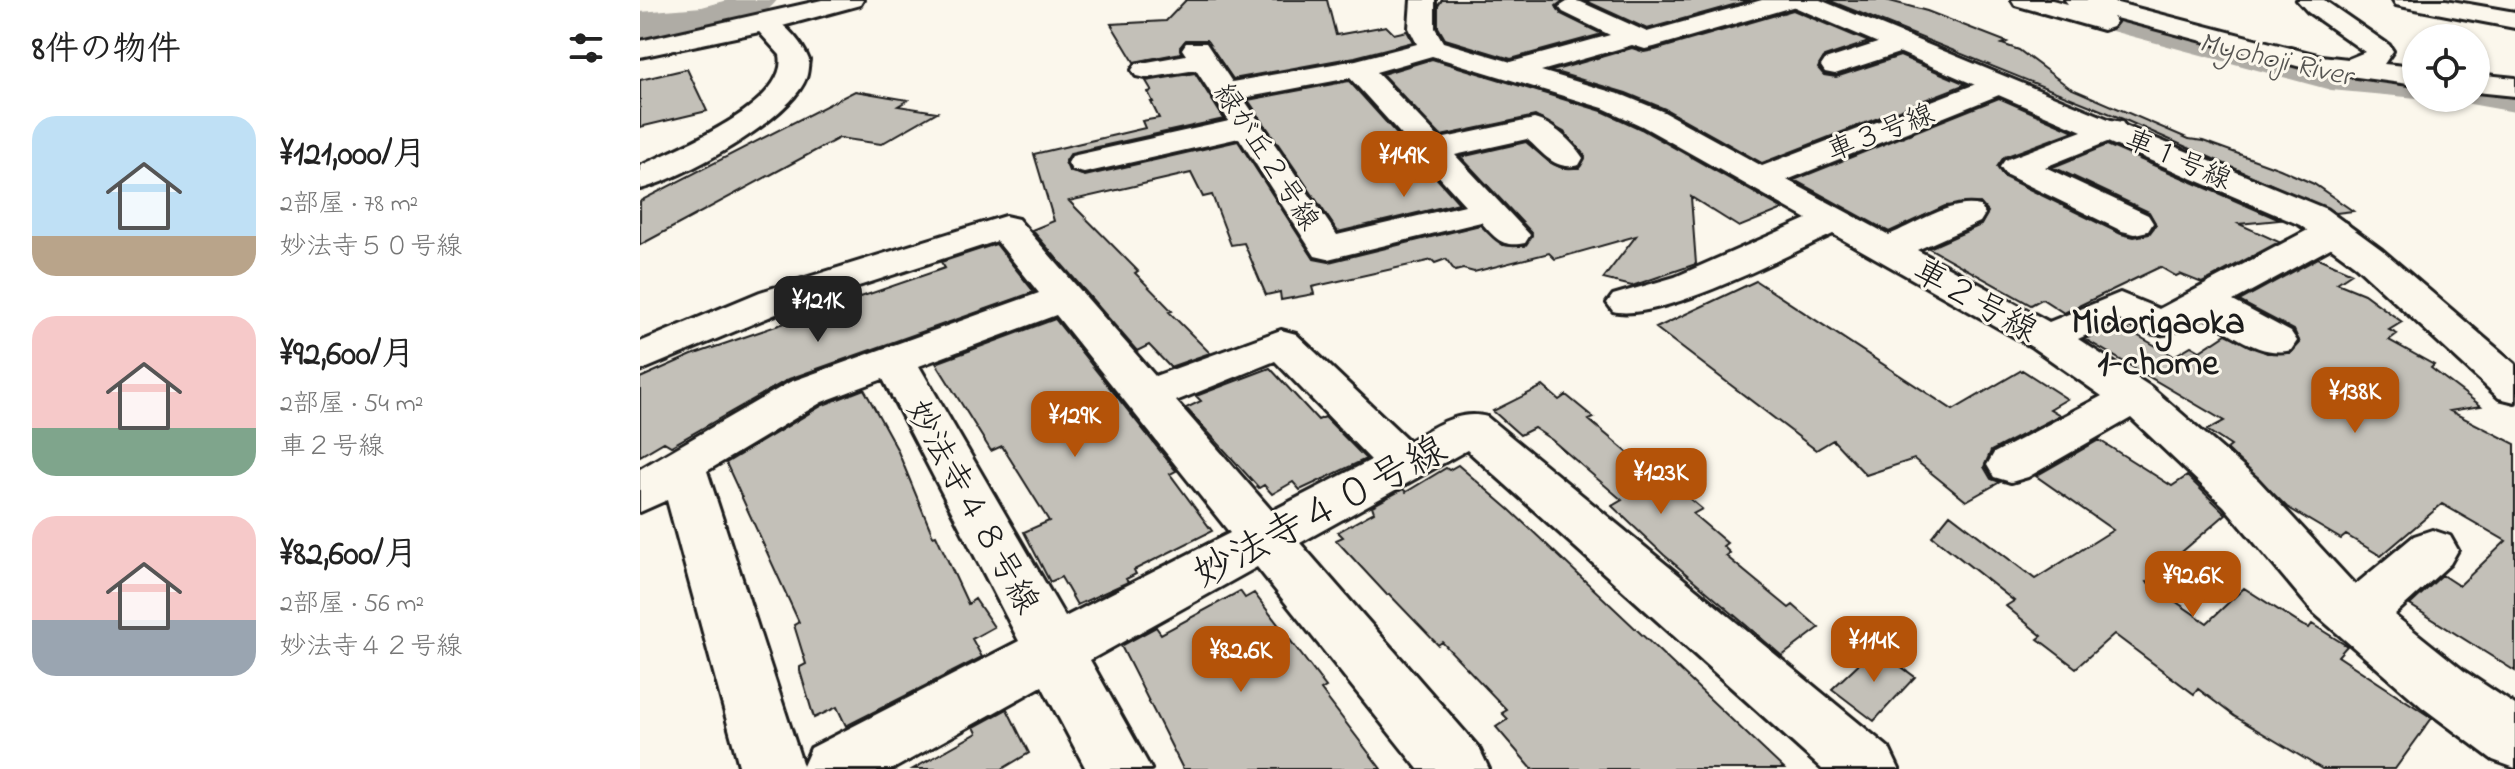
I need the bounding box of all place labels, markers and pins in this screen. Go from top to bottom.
pin: ¥149K [1348,131,1460,199]
pin: ¥121K [762,276,874,344]
pin: ¥138K [2299,367,2411,435]
pin: ¥129K [1019,391,1131,459]
pin: ¥123K [1605,448,1717,516]
pin: ¥92.6K [2128,551,2258,619]
pin: ¥114K [1818,616,1930,684]
pin: ¥82.6K [1176,626,1306,694]

